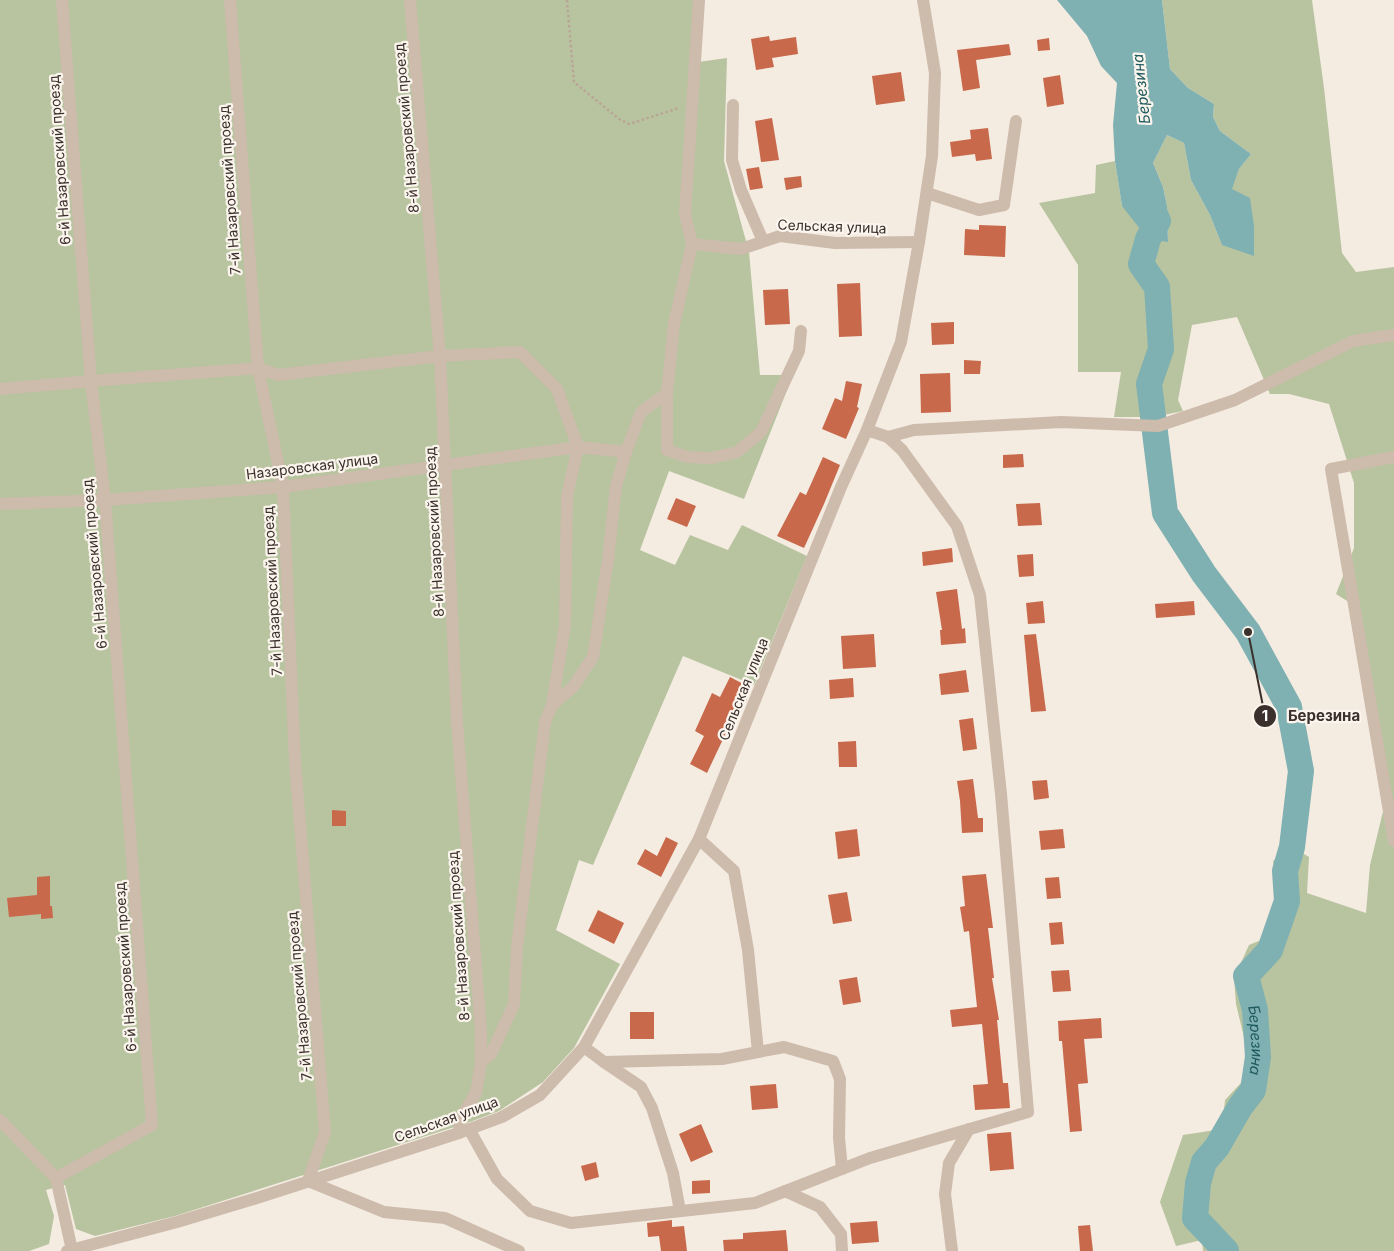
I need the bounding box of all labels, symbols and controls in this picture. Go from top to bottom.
street label: 8-й Назаровский проезд [390,42,422,214]
water label: Березина [1128,53,1154,125]
street label: 6-й Назаровский проезд [45,74,73,246]
street label: 7-й Назаровский проезд [215,105,243,275]
street label: Сельская улица [777,216,887,236]
street label: 8-й Назаровский проезд [421,446,447,618]
street label: Назаровская улица [245,449,379,483]
street label: 6-й Назаровский проезд [78,478,110,650]
street label: 7-й Назаровский проезд [259,506,285,676]
street label: Сельская улица [715,635,771,743]
callout: Березина [1253,701,1370,731]
text: 1 [1262,706,1268,725]
text: Березина [1288,706,1360,725]
street label: 8-й Назаровский проезд [444,850,472,1022]
street label: 6-й Назаровский проезд [111,881,139,1053]
street label: 7-й Назаровский проезд [283,911,315,1081]
water label: Березина [1245,1003,1268,1077]
street label: Сельская улица [392,1092,500,1146]

